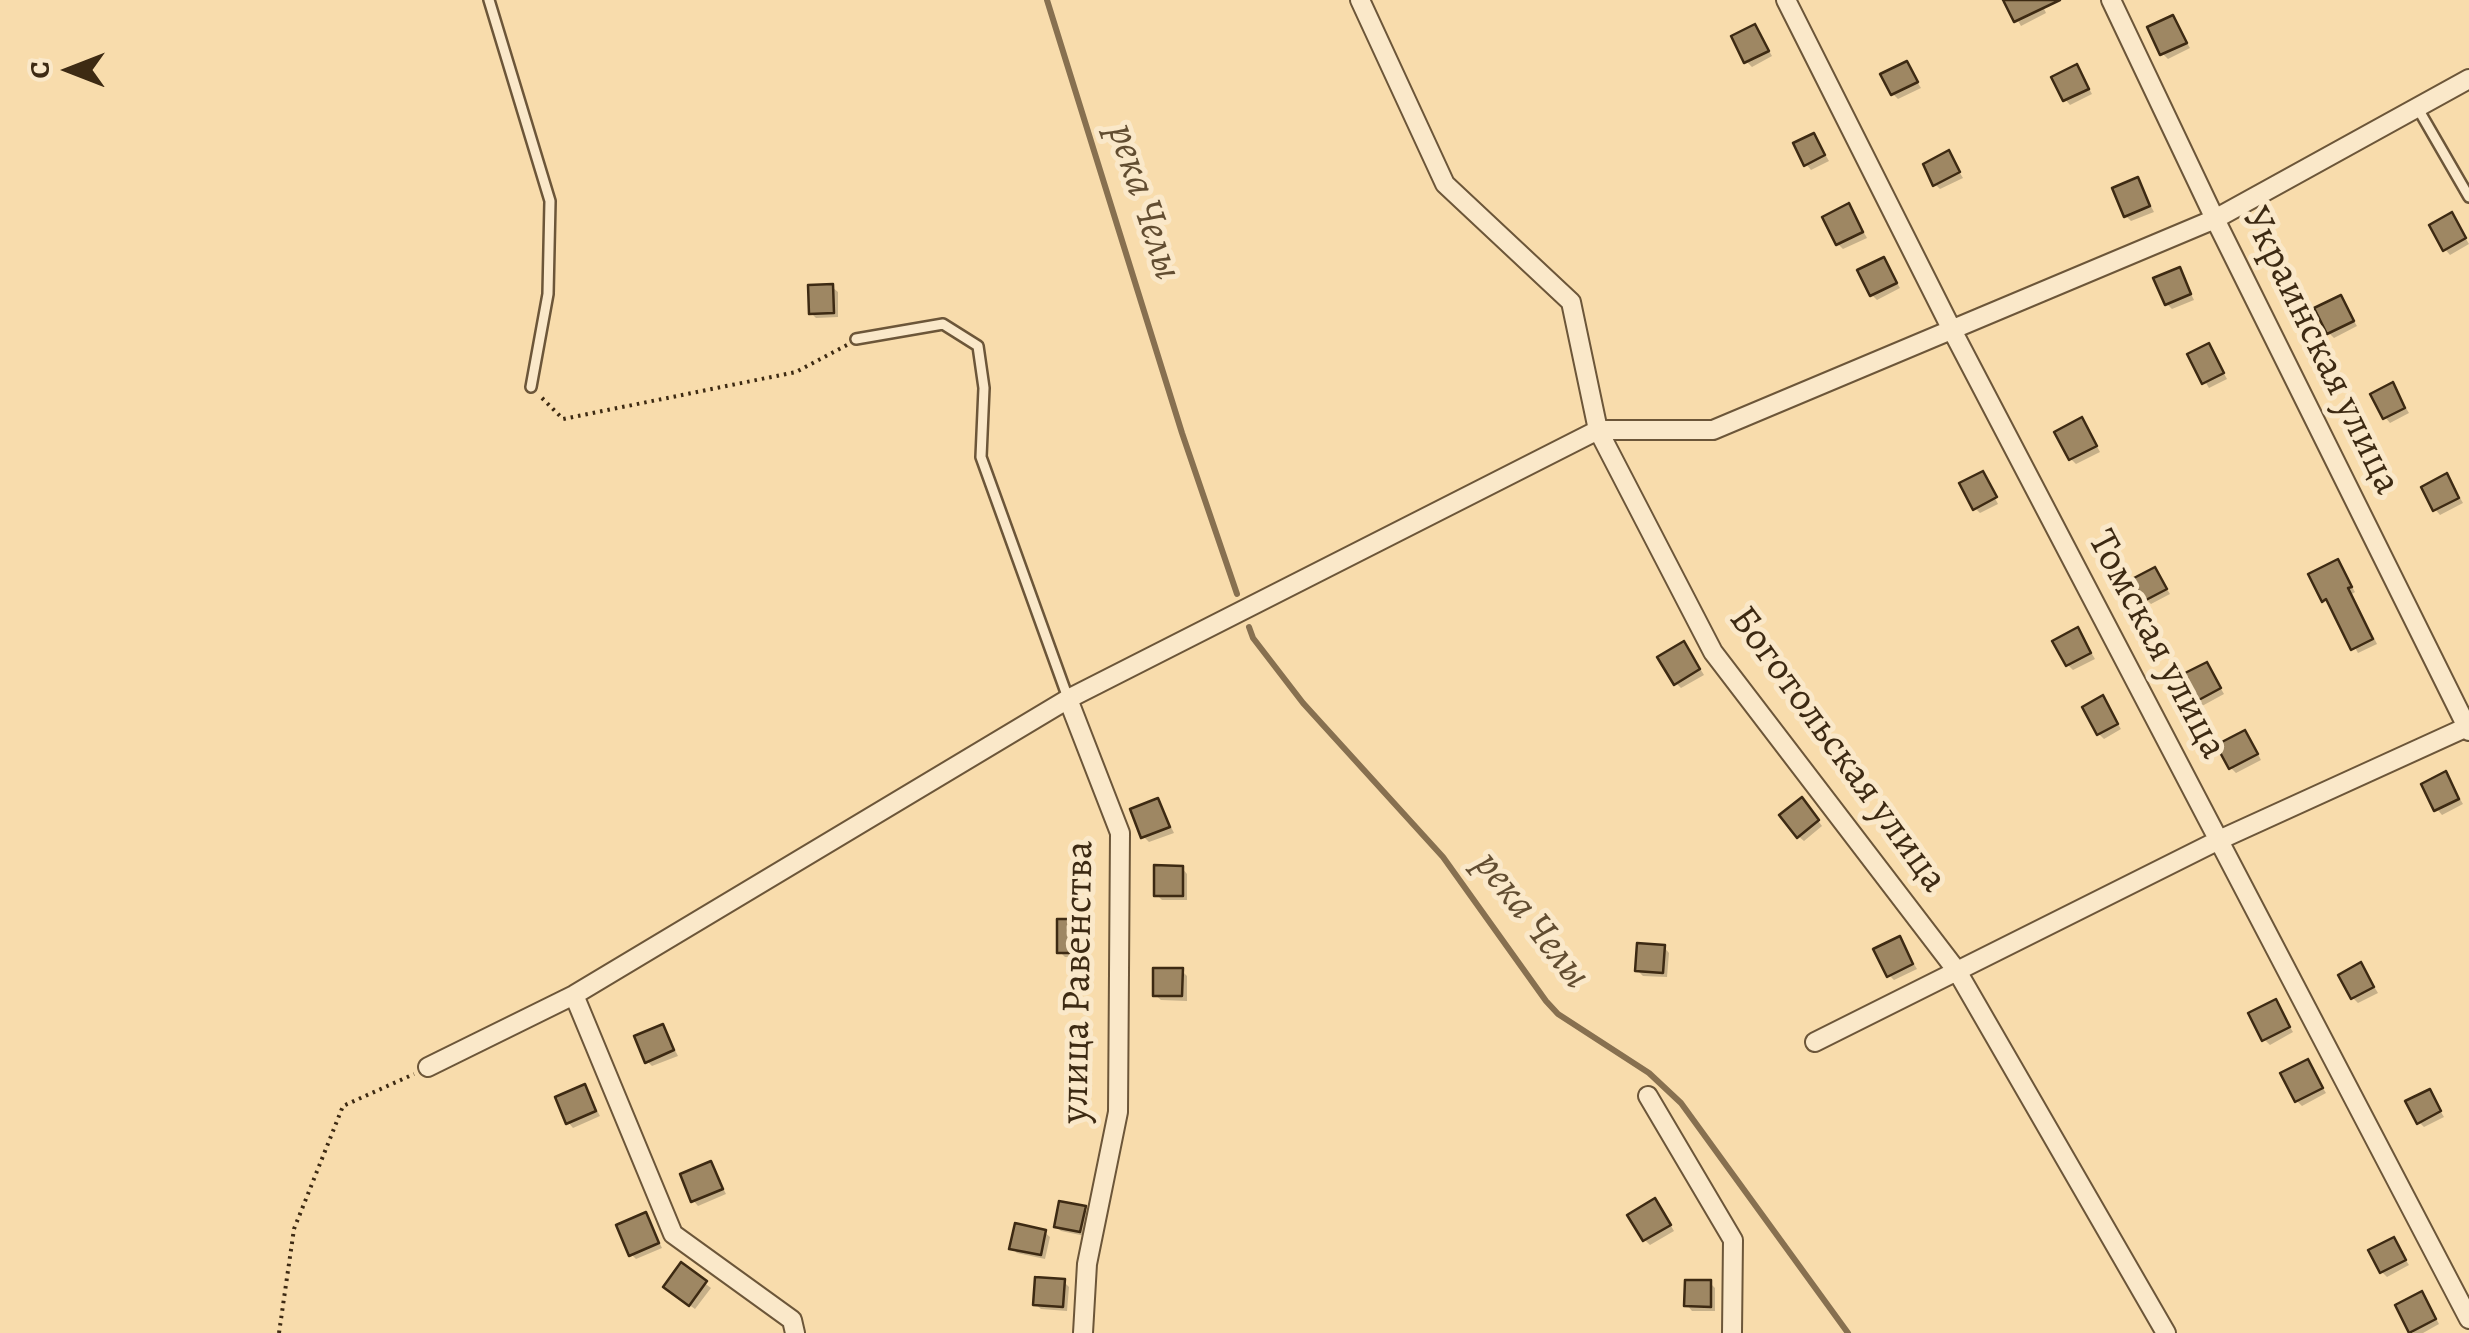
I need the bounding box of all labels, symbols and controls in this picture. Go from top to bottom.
north arrow [20,20,120,120]
text: С [21,61,59,79]
water label: река Челы [1094,118,1192,286]
street label: Украинская улица [2230,200,2410,502]
street label: Томская улица [2076,523,2236,767]
street label: Боготольская улица [1717,598,1957,902]
street label: улица Равенства [1053,840,1105,1124]
water label: река Челы [1462,842,1600,1000]

